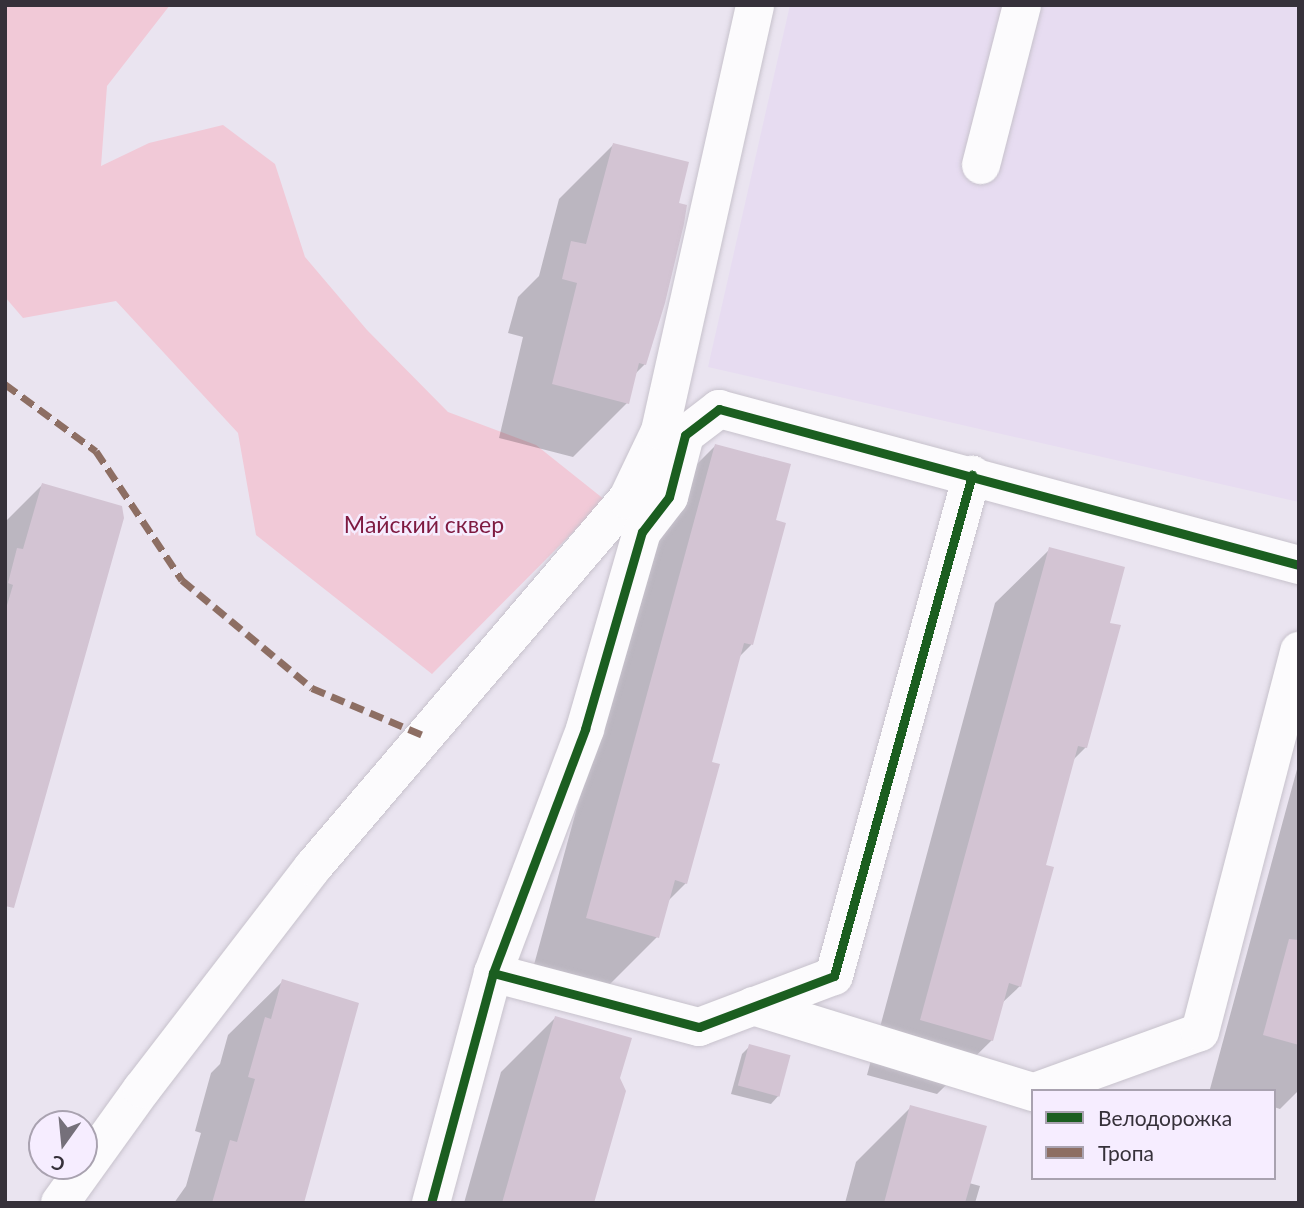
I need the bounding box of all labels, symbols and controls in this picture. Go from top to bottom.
park label: Майский сквер [344,510,504,538]
legend [1031,1089,1276,1180]
text: Велодорожка [1098,1105,1232,1130]
north arrow [28,1110,98,1180]
text: Тропа [1098,1140,1154,1165]
text: С [49,1151,67,1177]

